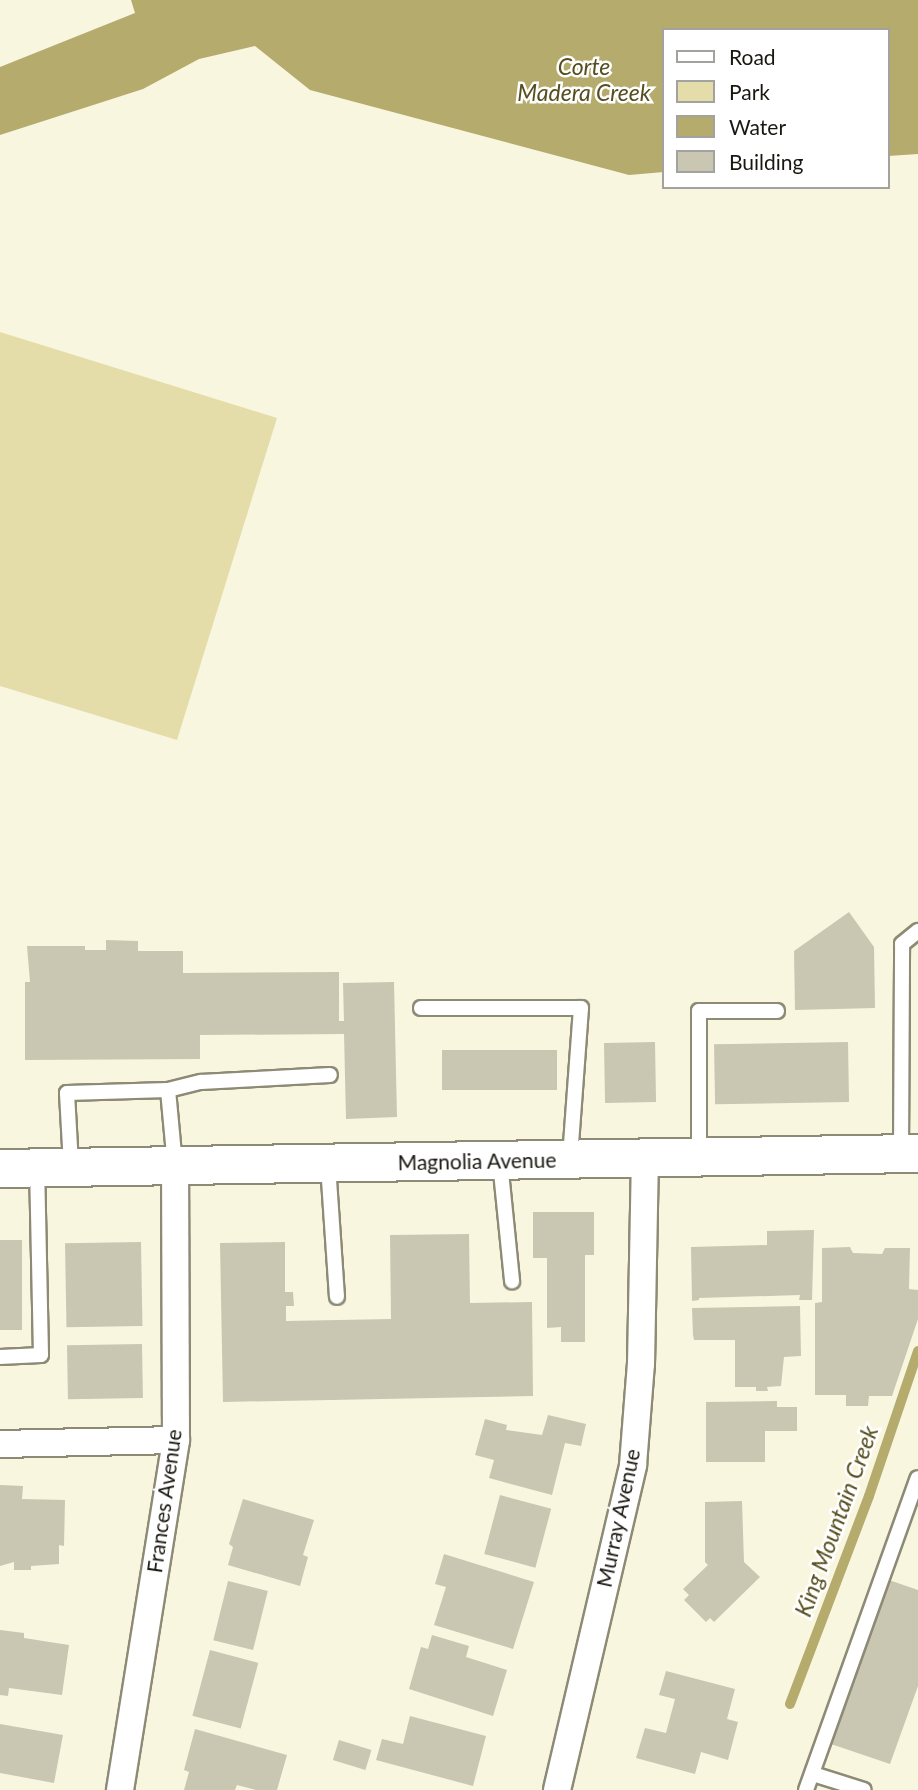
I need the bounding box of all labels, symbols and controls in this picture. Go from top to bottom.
legend [662,28,890,189]
text: Road [729,44,776,69]
water label: Corte Madera Creek [517,52,651,106]
text: Park [729,79,770,104]
text: Water [729,114,786,139]
text: Building [729,149,804,174]
street label: Magnolia Avenue [397,1147,557,1175]
water label: King Mountain Creek [789,1422,883,1620]
street label: Frances Avenue [141,1427,187,1575]
street label: Murray Avenue [591,1446,645,1590]

